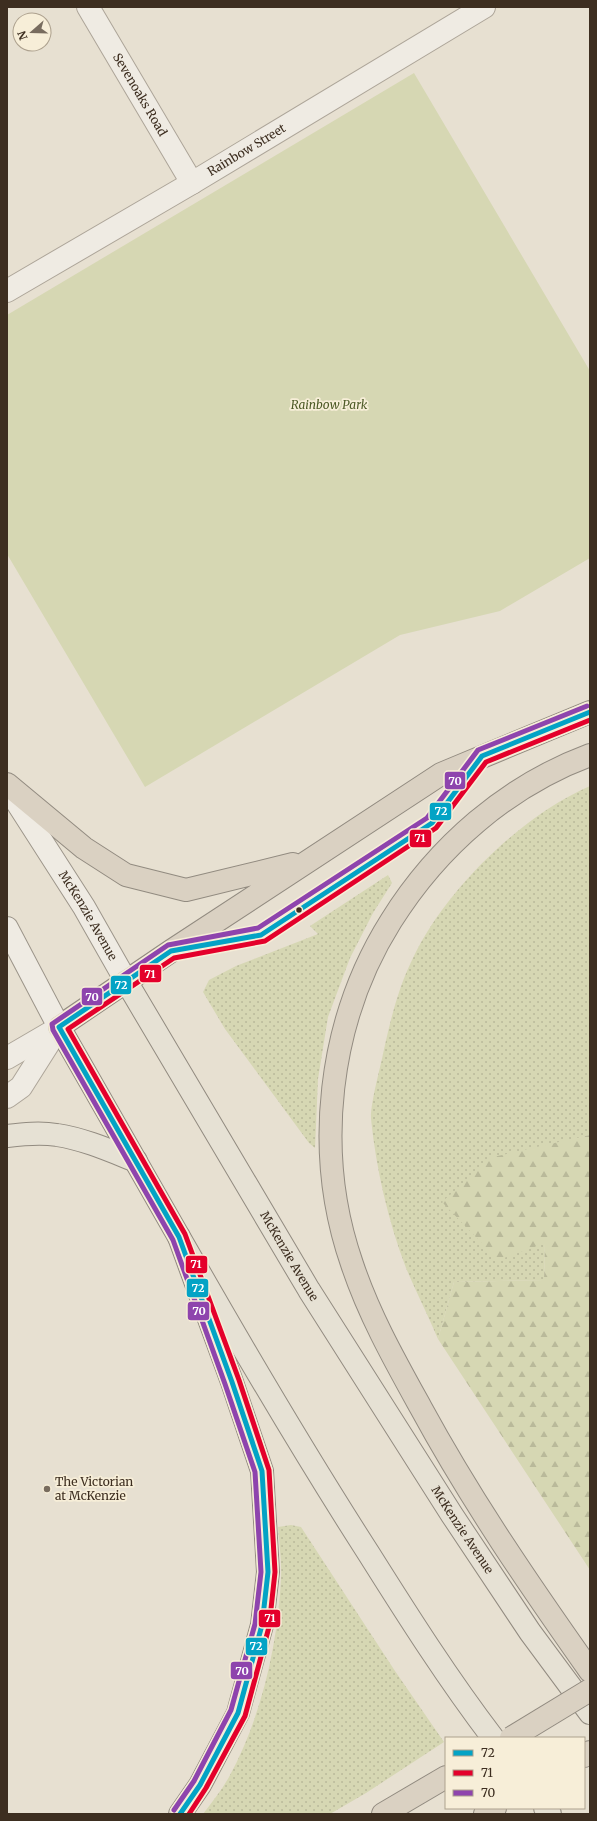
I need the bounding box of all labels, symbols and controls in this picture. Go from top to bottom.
north arrow [12,12,52,52]
text: N [14,29,31,42]
street label: Sevenoaks Road [110,50,171,139]
street label: Rainbow Street [205,120,288,179]
park label: Rainbow Park [291,397,368,412]
line badge: 70 [444,771,466,790]
text: 70 [448,774,462,788]
line badge: 72 [429,802,452,821]
text: 72 [435,804,448,818]
line badge: 71 [409,829,432,848]
text: 71 [414,831,426,845]
street label: McKenzie Avenue [56,868,121,963]
unlabelled marker [294,905,304,915]
line badge: 71 [139,964,162,983]
text: 71 [144,967,156,981]
line badge: 72 [110,975,132,995]
text: 72 [115,978,128,992]
line badge: 70 [81,987,103,1006]
text: 70 [85,990,99,1004]
street label: McKenzie Avenue [257,1208,322,1304]
line badge: 71 [185,1255,208,1274]
text: 71 [190,1257,202,1271]
line badge: 72 [186,1278,209,1298]
text: 72 [192,1281,205,1295]
line badge: 70 [187,1301,210,1321]
text: 70 [192,1304,206,1318]
place label: The Victorian at McKenzie [55,1474,133,1503]
street label: McKenzie Avenue [429,1483,497,1576]
marker: The Victorian at McKenzie [42,1484,52,1494]
line badge: 71 [258,1609,281,1628]
text: 71 [264,1611,276,1625]
line badge: 72 [245,1637,268,1656]
text: 72 [250,1639,263,1653]
line badge: 70 [230,1661,253,1680]
text: 70 [235,1664,249,1678]
legend [445,1737,585,1809]
text: 72 [481,1745,495,1760]
text: 71 [481,1765,494,1780]
text: 70 [481,1785,496,1800]

